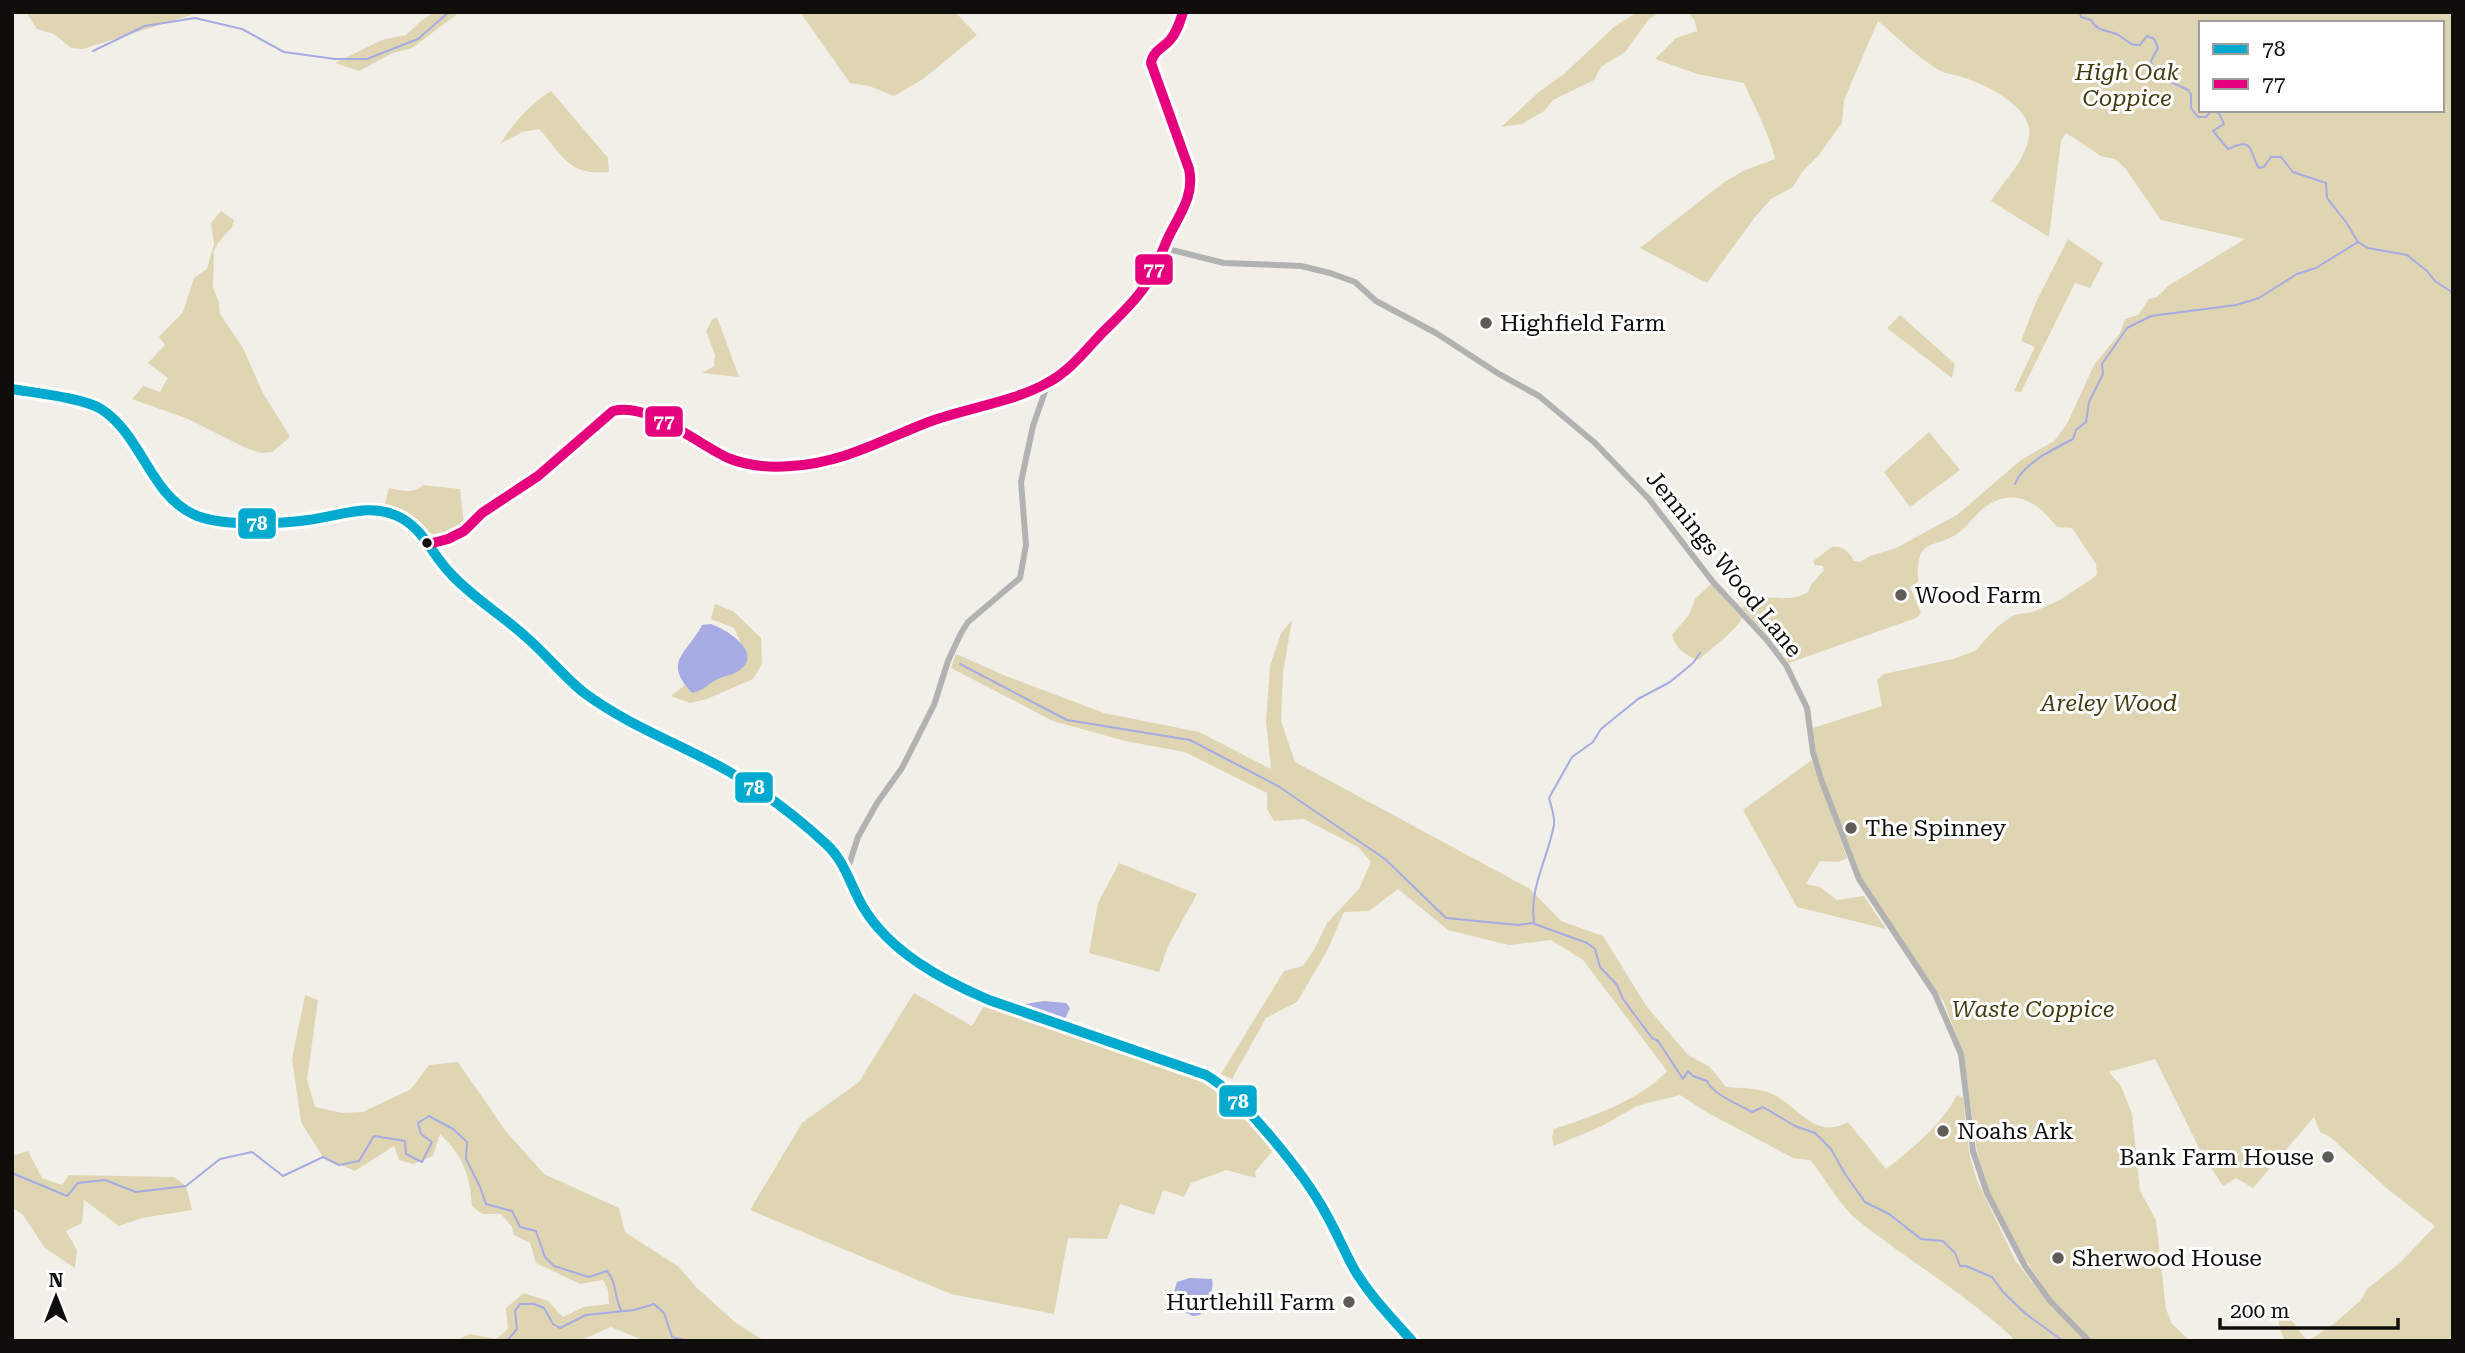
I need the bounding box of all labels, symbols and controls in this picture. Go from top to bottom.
legend [2199,21,2444,112]
text: 78 [2262,37,2286,61]
park label: High Oak Coppice [2074,59,2180,112]
text: 77 [2262,72,2286,96]
line badge: 77 [1134,253,1174,286]
text: 77 [1143,258,1165,281]
place label: Highfield Farm [1500,310,1666,337]
marker: Highfield Farm [1478,315,1494,331]
line badge: 77 [644,405,684,438]
text: 77 [653,410,675,433]
street label: Jennings Wood Lane [1640,465,1808,663]
line badge: 78 [237,507,277,540]
text: 78 [246,512,268,535]
unlabelled marker [420,536,434,550]
place label: Wood Farm [1915,582,2042,609]
marker: Wood Farm [1893,587,1909,603]
park label: Areley Wood [2039,690,2177,717]
line badge: 78 [734,771,774,804]
text: 78 [743,776,765,799]
place label: The Spinney [1865,815,2006,842]
marker: The Spinney [1843,820,1859,836]
park label: Waste Coppice [1952,996,2114,1023]
line badge: 78 [1218,1084,1258,1118]
text: 78 [1227,1090,1249,1113]
place label: Noahs Ark [1957,1118,2074,1145]
marker: Noahs Ark [1935,1123,1951,1139]
place label: Bank Farm House [2119,1144,2314,1171]
marker: Bank Farm House [2320,1149,2336,1165]
place label: Sherwood House [2072,1245,2262,1272]
marker: Sherwood House [2050,1250,2066,1266]
north arrow [21,1262,91,1332]
text: N [49,1269,64,1292]
scale bar [2220,1286,2398,1330]
place label: Hurtlehill Farm [1166,1289,1335,1316]
marker: Hurtlehill Farm [1341,1294,1357,1310]
text: 200 m [2230,1299,2290,1323]

